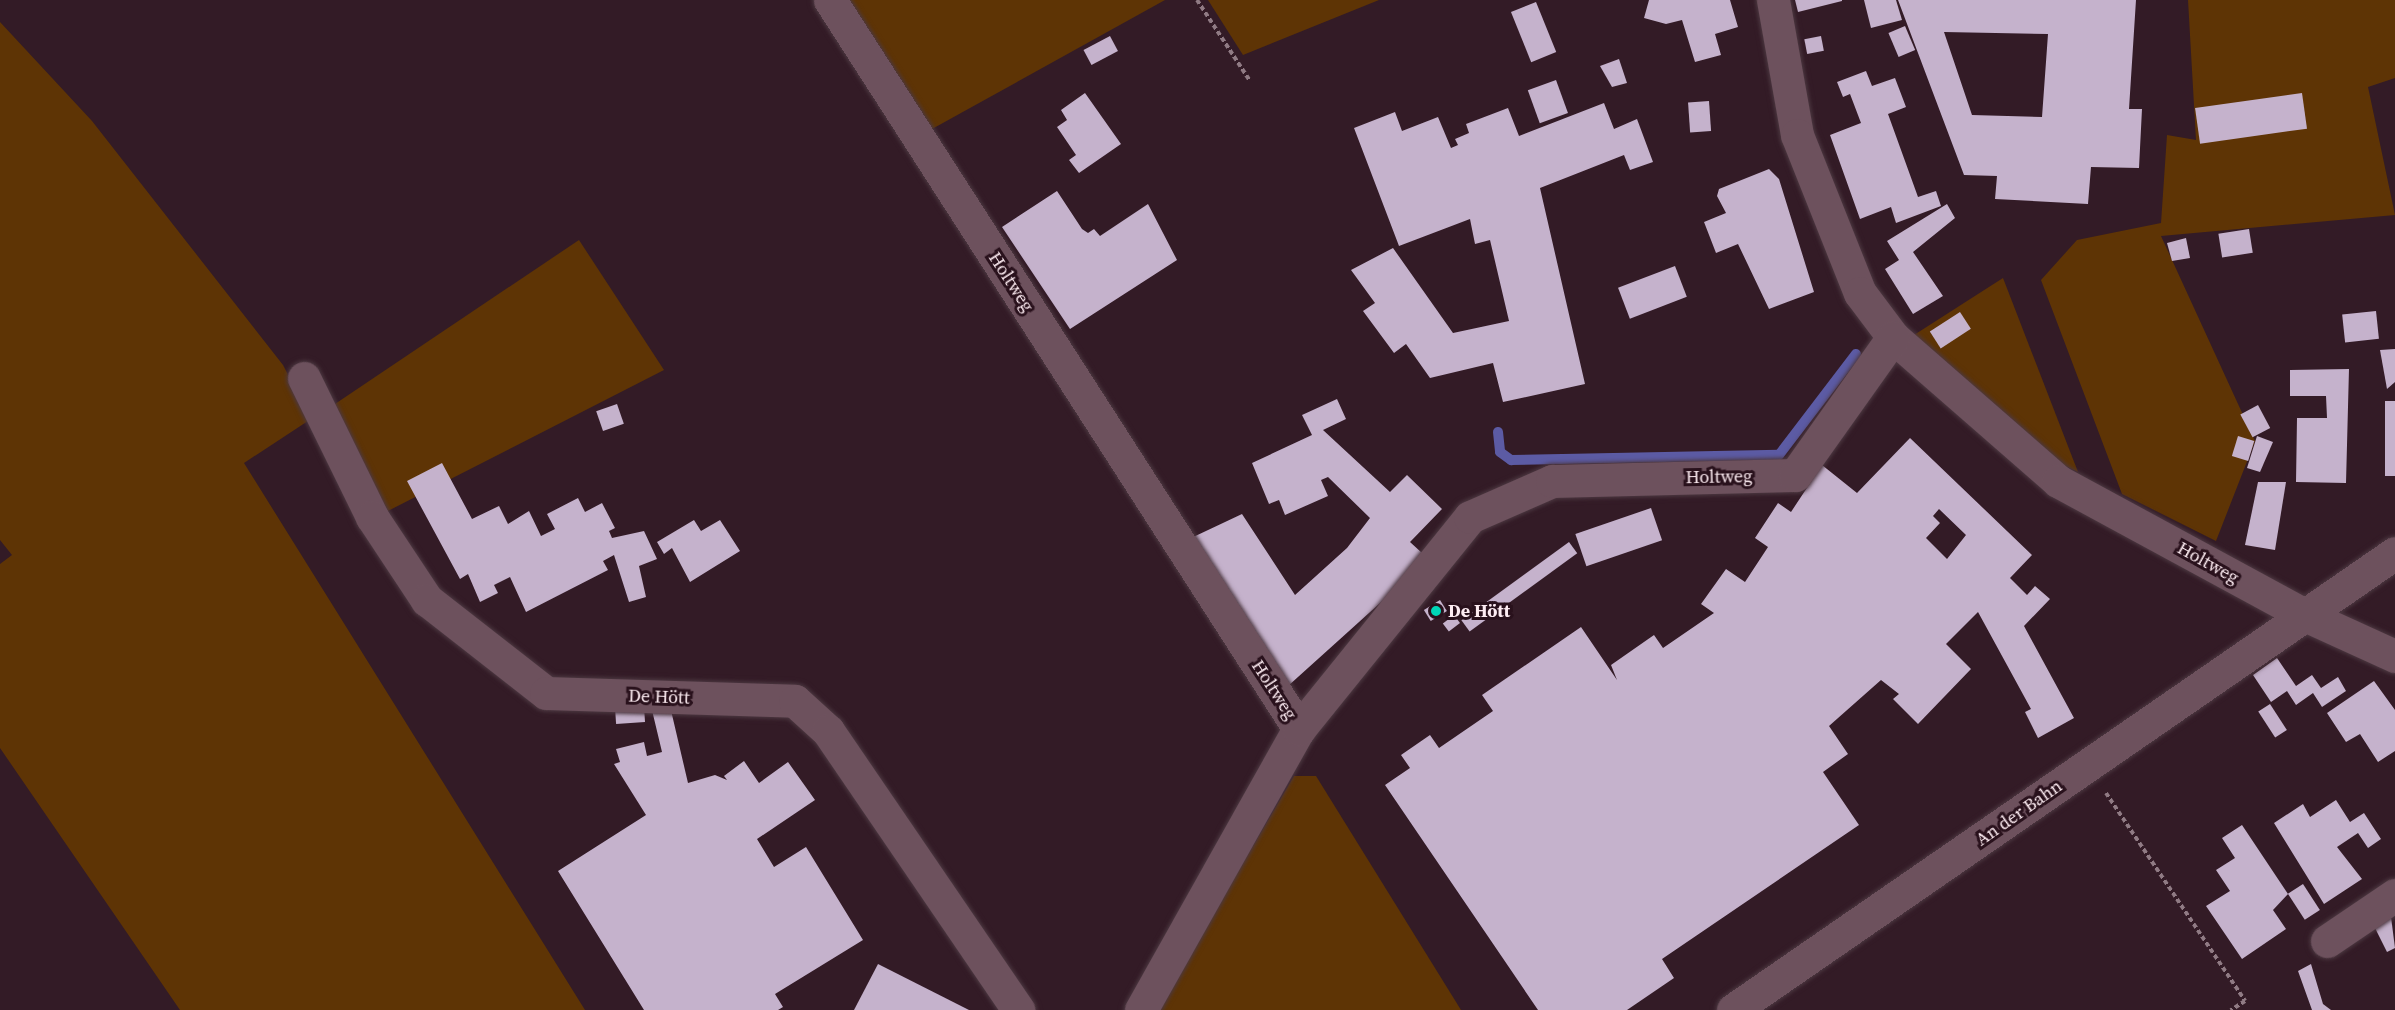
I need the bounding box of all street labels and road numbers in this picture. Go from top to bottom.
street label: Holtweg [984,248,1038,316]
street label: Holtweg [1685,466,1753,488]
street label: Holtweg [2174,537,2242,589]
street label: Holtweg [1247,656,1301,724]
street label: De Hött [628,685,690,709]
street label: An der Bahn [1972,775,2066,851]

